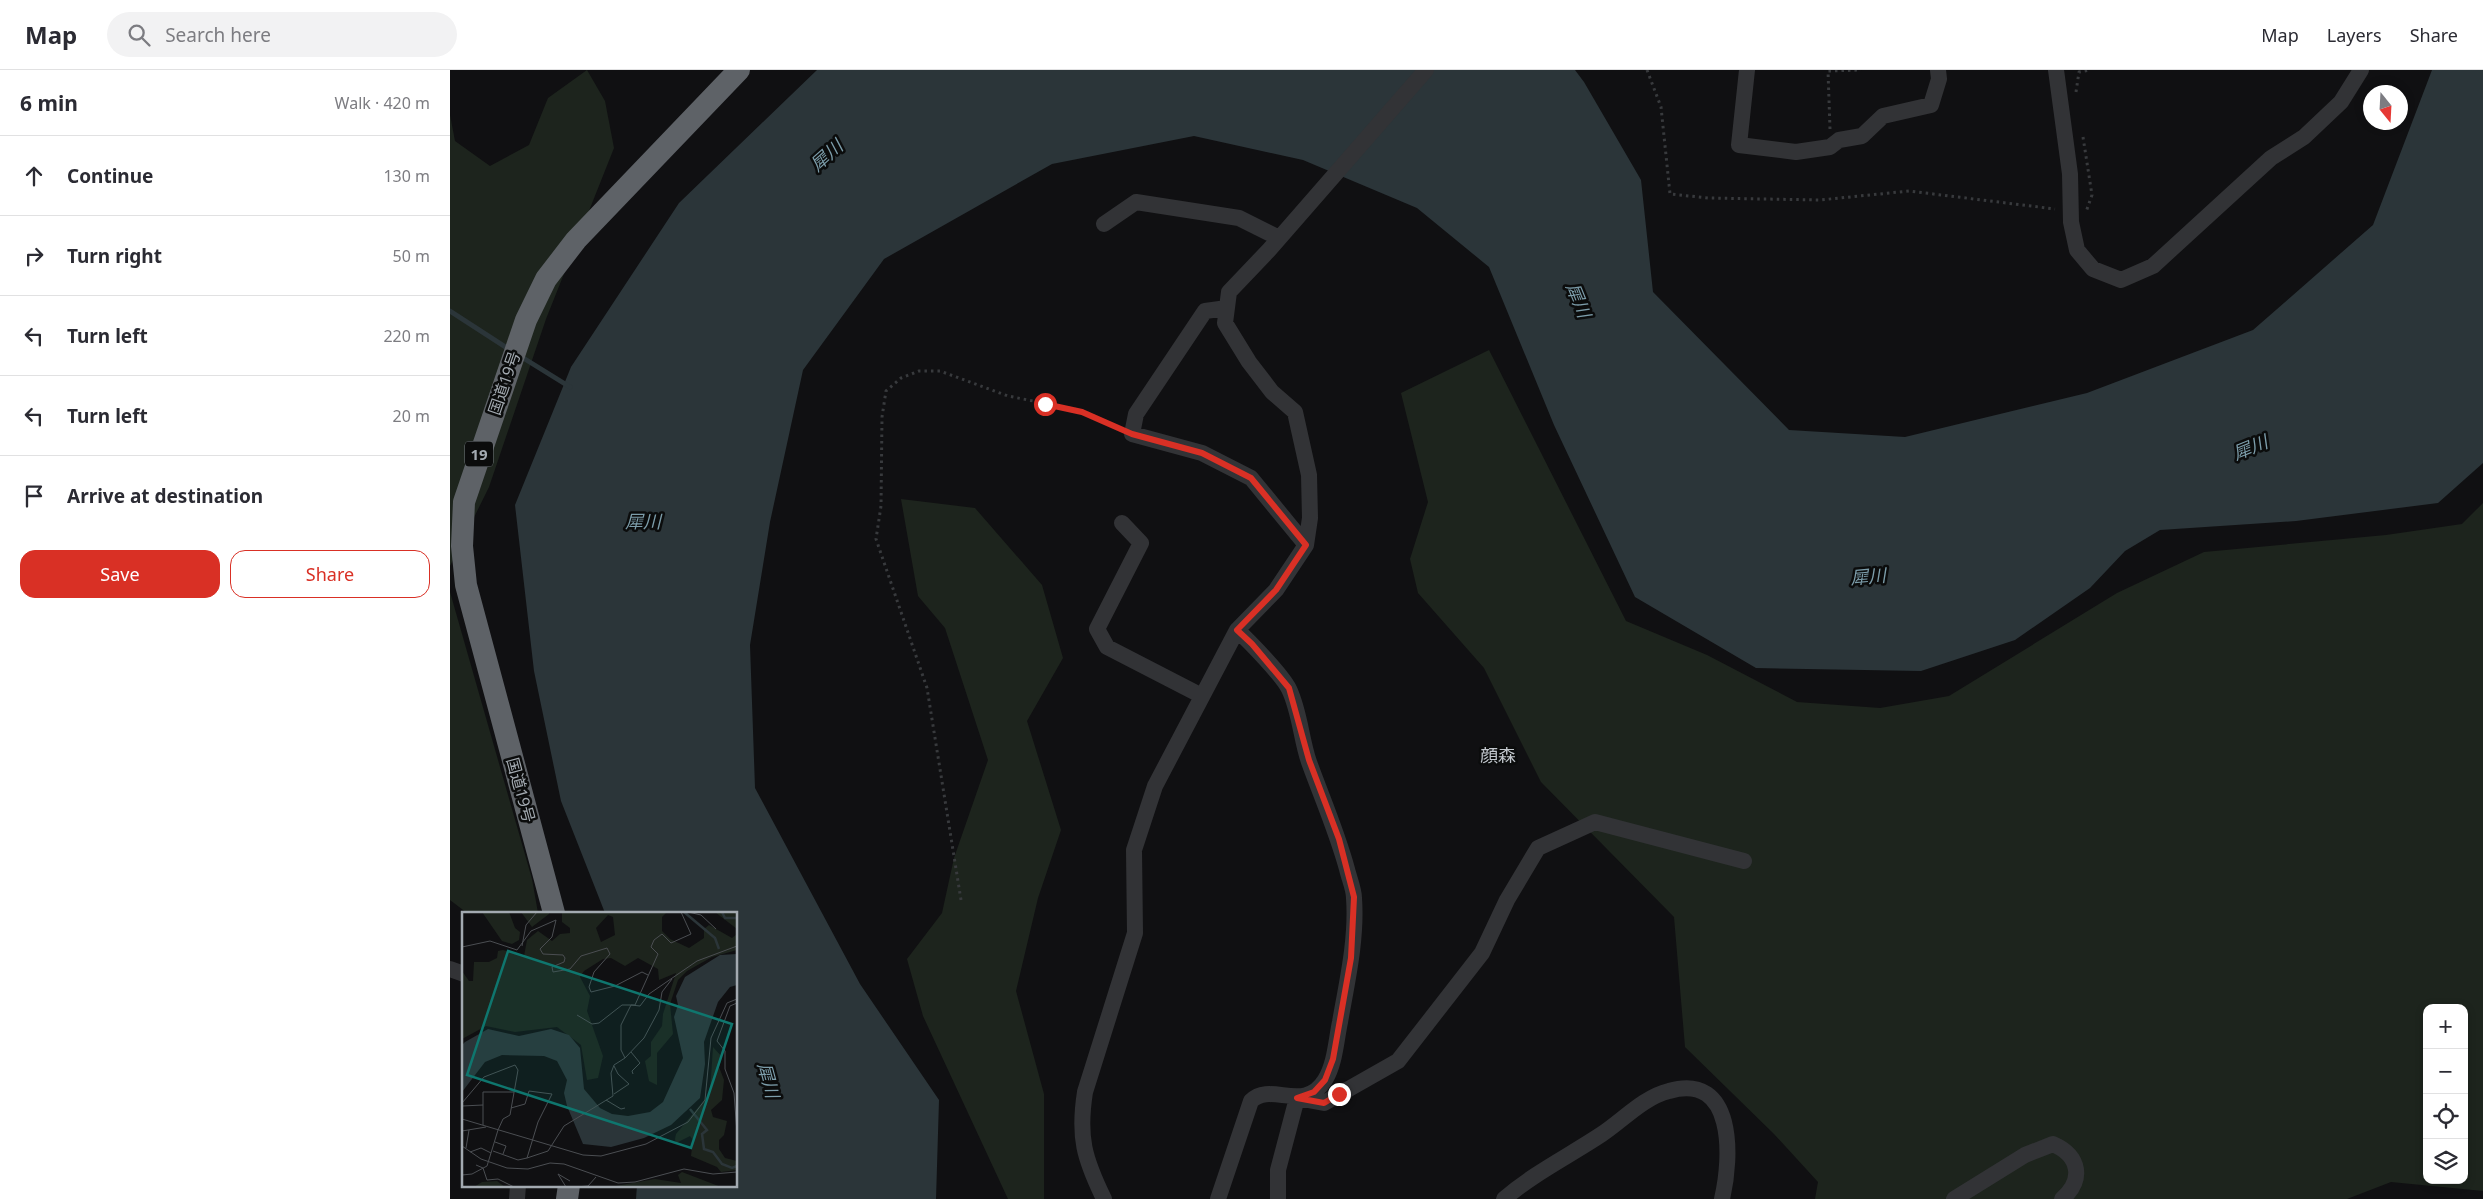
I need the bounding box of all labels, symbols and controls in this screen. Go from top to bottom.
search box [107,12,457,57]
text: Map [25,18,77,51]
icon: search [125,21,153,49]
text: Search here [165,22,271,48]
text: Map [2261,23,2299,47]
text: Layers [2327,23,2382,47]
text: Share [2410,23,2458,47]
north arrow [2363,85,2408,130]
text: 6 min [20,89,78,117]
text: Walk · 420 m [335,92,430,114]
water label: 犀川 [805,133,849,176]
icon: ahead [20,162,48,190]
text: Continue [67,163,153,189]
text: 130 m [383,165,430,187]
icon: right [20,242,48,270]
text: Turn right [67,243,162,269]
text: 50 m [393,245,430,267]
water label: 犀川 [1561,279,1598,323]
icon: left [20,322,48,350]
text: Turn left [67,323,148,349]
text: 220 m [383,325,430,347]
street label: 国道19号 [483,348,525,418]
route start [1034,393,1057,416]
icon: left [20,402,48,430]
text: Turn left [67,403,148,429]
text: 20 m [393,405,430,427]
water label: 犀川 [2229,428,2273,465]
road number: 19 [465,442,493,466]
icon: arrive [20,482,48,510]
text: Arrive at destination [67,483,263,509]
water label: 犀川 [625,509,663,533]
button: Save [20,550,220,598]
button: Share [230,550,430,598]
water label: 犀川 [1849,562,1889,590]
district label: 顔森 [1480,743,1516,767]
street label: 国道19号 [502,755,540,825]
inset map [462,912,738,1186]
map controls [2423,1004,2468,1184]
button: + [2423,1004,2468,1049]
button: − [2423,1049,2468,1094]
water label: 犀川 [753,1060,786,1102]
route end [1328,1083,1351,1106]
button: locate [2423,1094,2468,1139]
button: layers [2423,1139,2468,1184]

